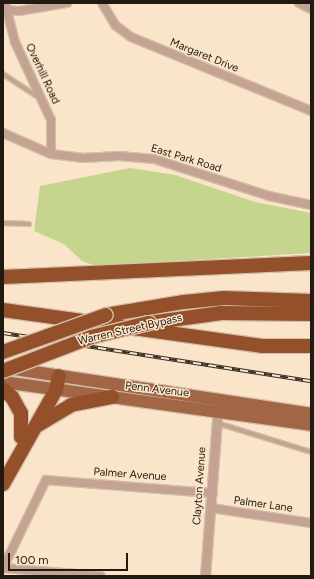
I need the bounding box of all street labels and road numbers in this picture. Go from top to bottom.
street label: Margaret Drive [168,36,240,76]
street label: Overhill Road [22,42,62,106]
street label: East Park Road [149,142,223,176]
street label: Warren Street Bypass [77,312,183,348]
street label: Penn Avenue [124,380,190,400]
street label: Clayton Avenue [191,447,209,525]
street label: Palmer Avenue [93,466,167,484]
street label: Palmer Lane [233,494,293,516]

